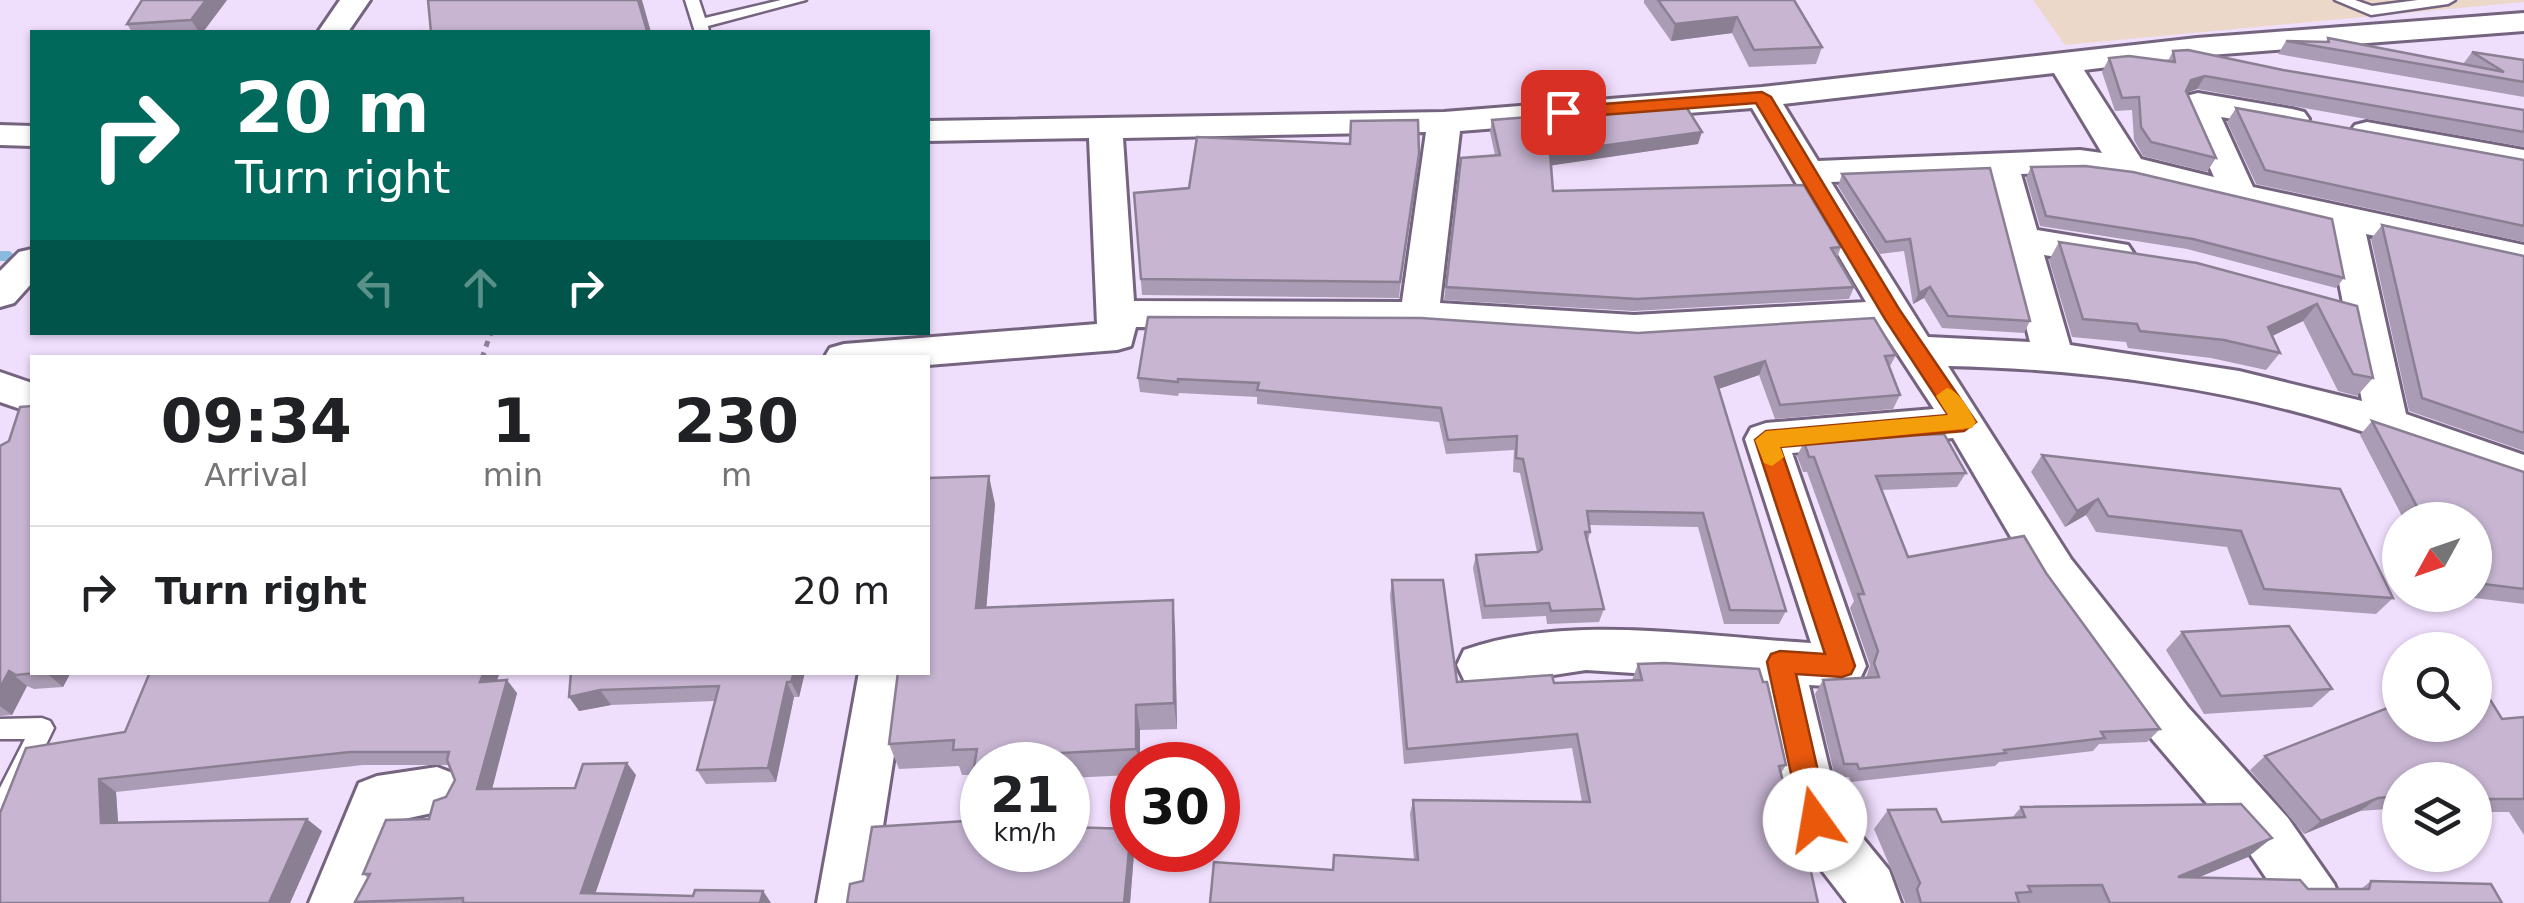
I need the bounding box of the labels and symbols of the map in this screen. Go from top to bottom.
pin [1521,70,1606,155]
north arrow [2382,502,2492,612]
speed limit sign: 30 [1110,742,1240,872]
position arrow [1763,768,1867,872]

